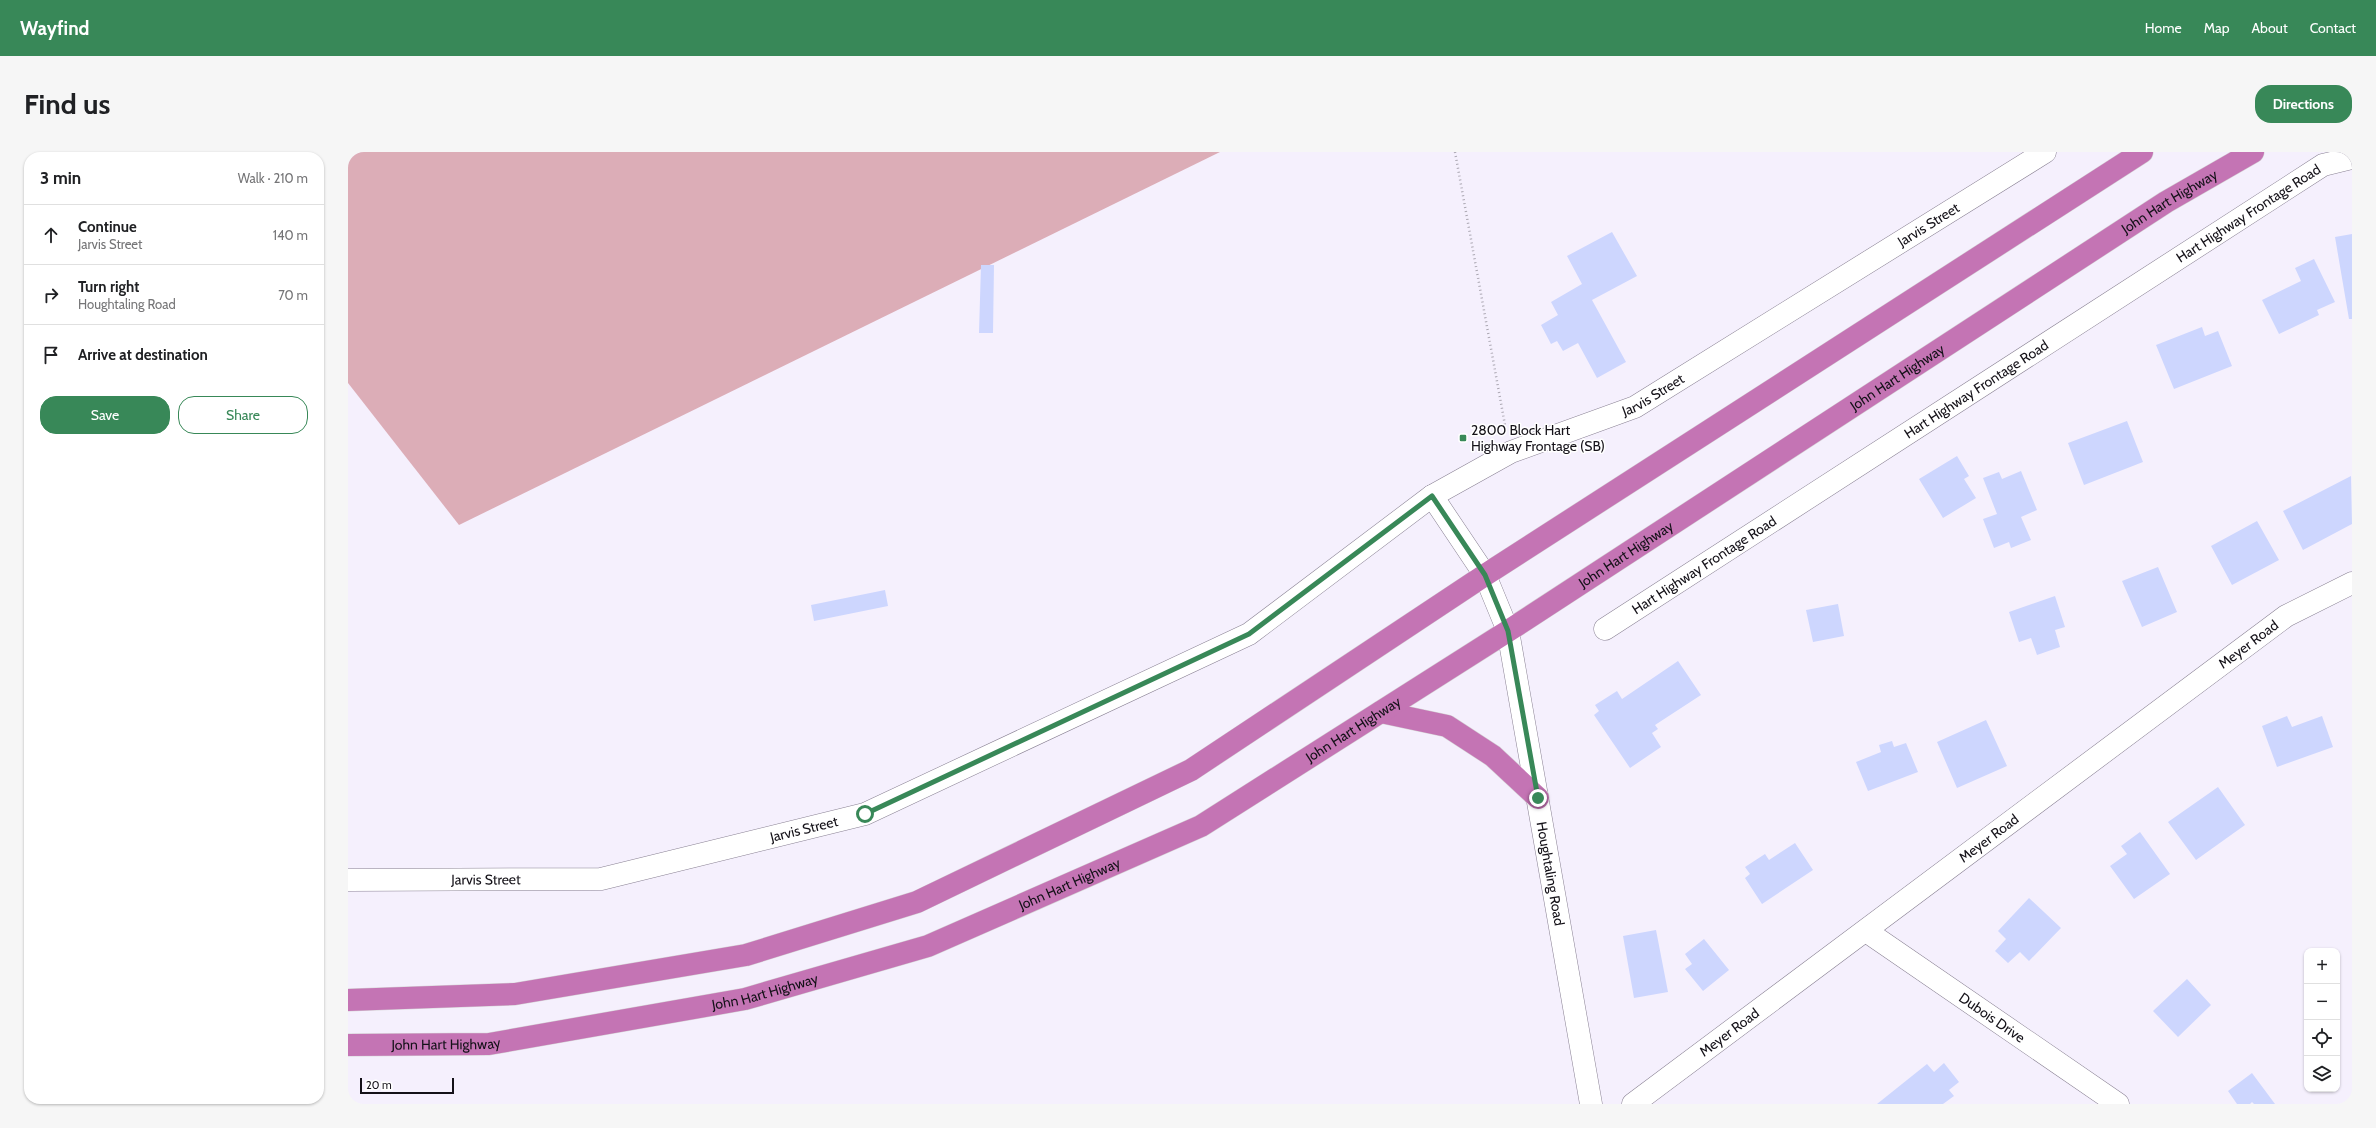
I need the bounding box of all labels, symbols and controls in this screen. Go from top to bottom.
text: Wayfind [20,17,89,40]
text: Home [2145,19,2182,37]
text: Map [2204,19,2229,37]
text: About [2251,19,2288,37]
text: Contact [2310,19,2356,37]
button: Directions [2255,85,2352,123]
text: Find us [24,87,110,121]
street label: Hart Highway Frontage Road [2173,160,2324,266]
street label: John Hart Highway [2117,165,2221,238]
text: 3 min [40,168,81,188]
text: Walk · 210 m [238,170,308,186]
street label: Jarvis Street [1893,198,1963,251]
text: Continue [78,218,137,236]
icon: ahead [40,224,62,246]
text: 140 m [273,227,308,243]
text: Jarvis Street [78,236,142,252]
text: Turn right [78,278,139,296]
icon: right [40,284,62,306]
text: 70 m [278,287,308,303]
text: Houghtaling Road [78,296,176,312]
street label: Hart Highway Frontage Road [1901,336,2052,442]
street label: John Hart Highway [1846,340,1948,415]
icon: arrive [40,344,62,366]
text: Arrive at destination [78,346,208,364]
street label: Jarvis Street [1619,370,1688,420]
button: Save [40,396,170,434]
button: Share [178,396,308,434]
place label: 2800 Block Hart Highway Frontage (SB) [1471,421,1605,455]
marker: 2800 Block Hart Highway Frontage (SB) [1458,433,1468,443]
street label: Hart Highway Frontage Road [1629,512,1780,618]
street label: John Hart Highway [1574,517,1677,592]
street label: Meyer Road [2215,616,2282,673]
street label: John Hart Highway [1301,692,1404,767]
route end [1529,789,1547,807]
route start [856,805,874,823]
street label: Meyer Road [1955,810,2022,866]
street label: Jarvis Street [767,812,840,846]
street label: Houghtaling Road [1533,820,1569,927]
street label: John Hart Highway [1015,854,1123,914]
street label: Jarvis Street [450,870,521,889]
map controls [2304,948,2340,1092]
button: + [2304,948,2340,984]
street label: John Hart Highway [709,969,820,1014]
button: − [2304,984,2340,1020]
street label: Dubois Drive [1956,989,2029,1047]
street label: Meyer Road [1696,1004,1763,1060]
button: locate [2304,1020,2340,1056]
street label: John Hart Highway [390,1033,502,1054]
button: layers [2304,1056,2340,1092]
scale bar [360,1076,454,1095]
text: 20 m [366,1078,392,1092]

